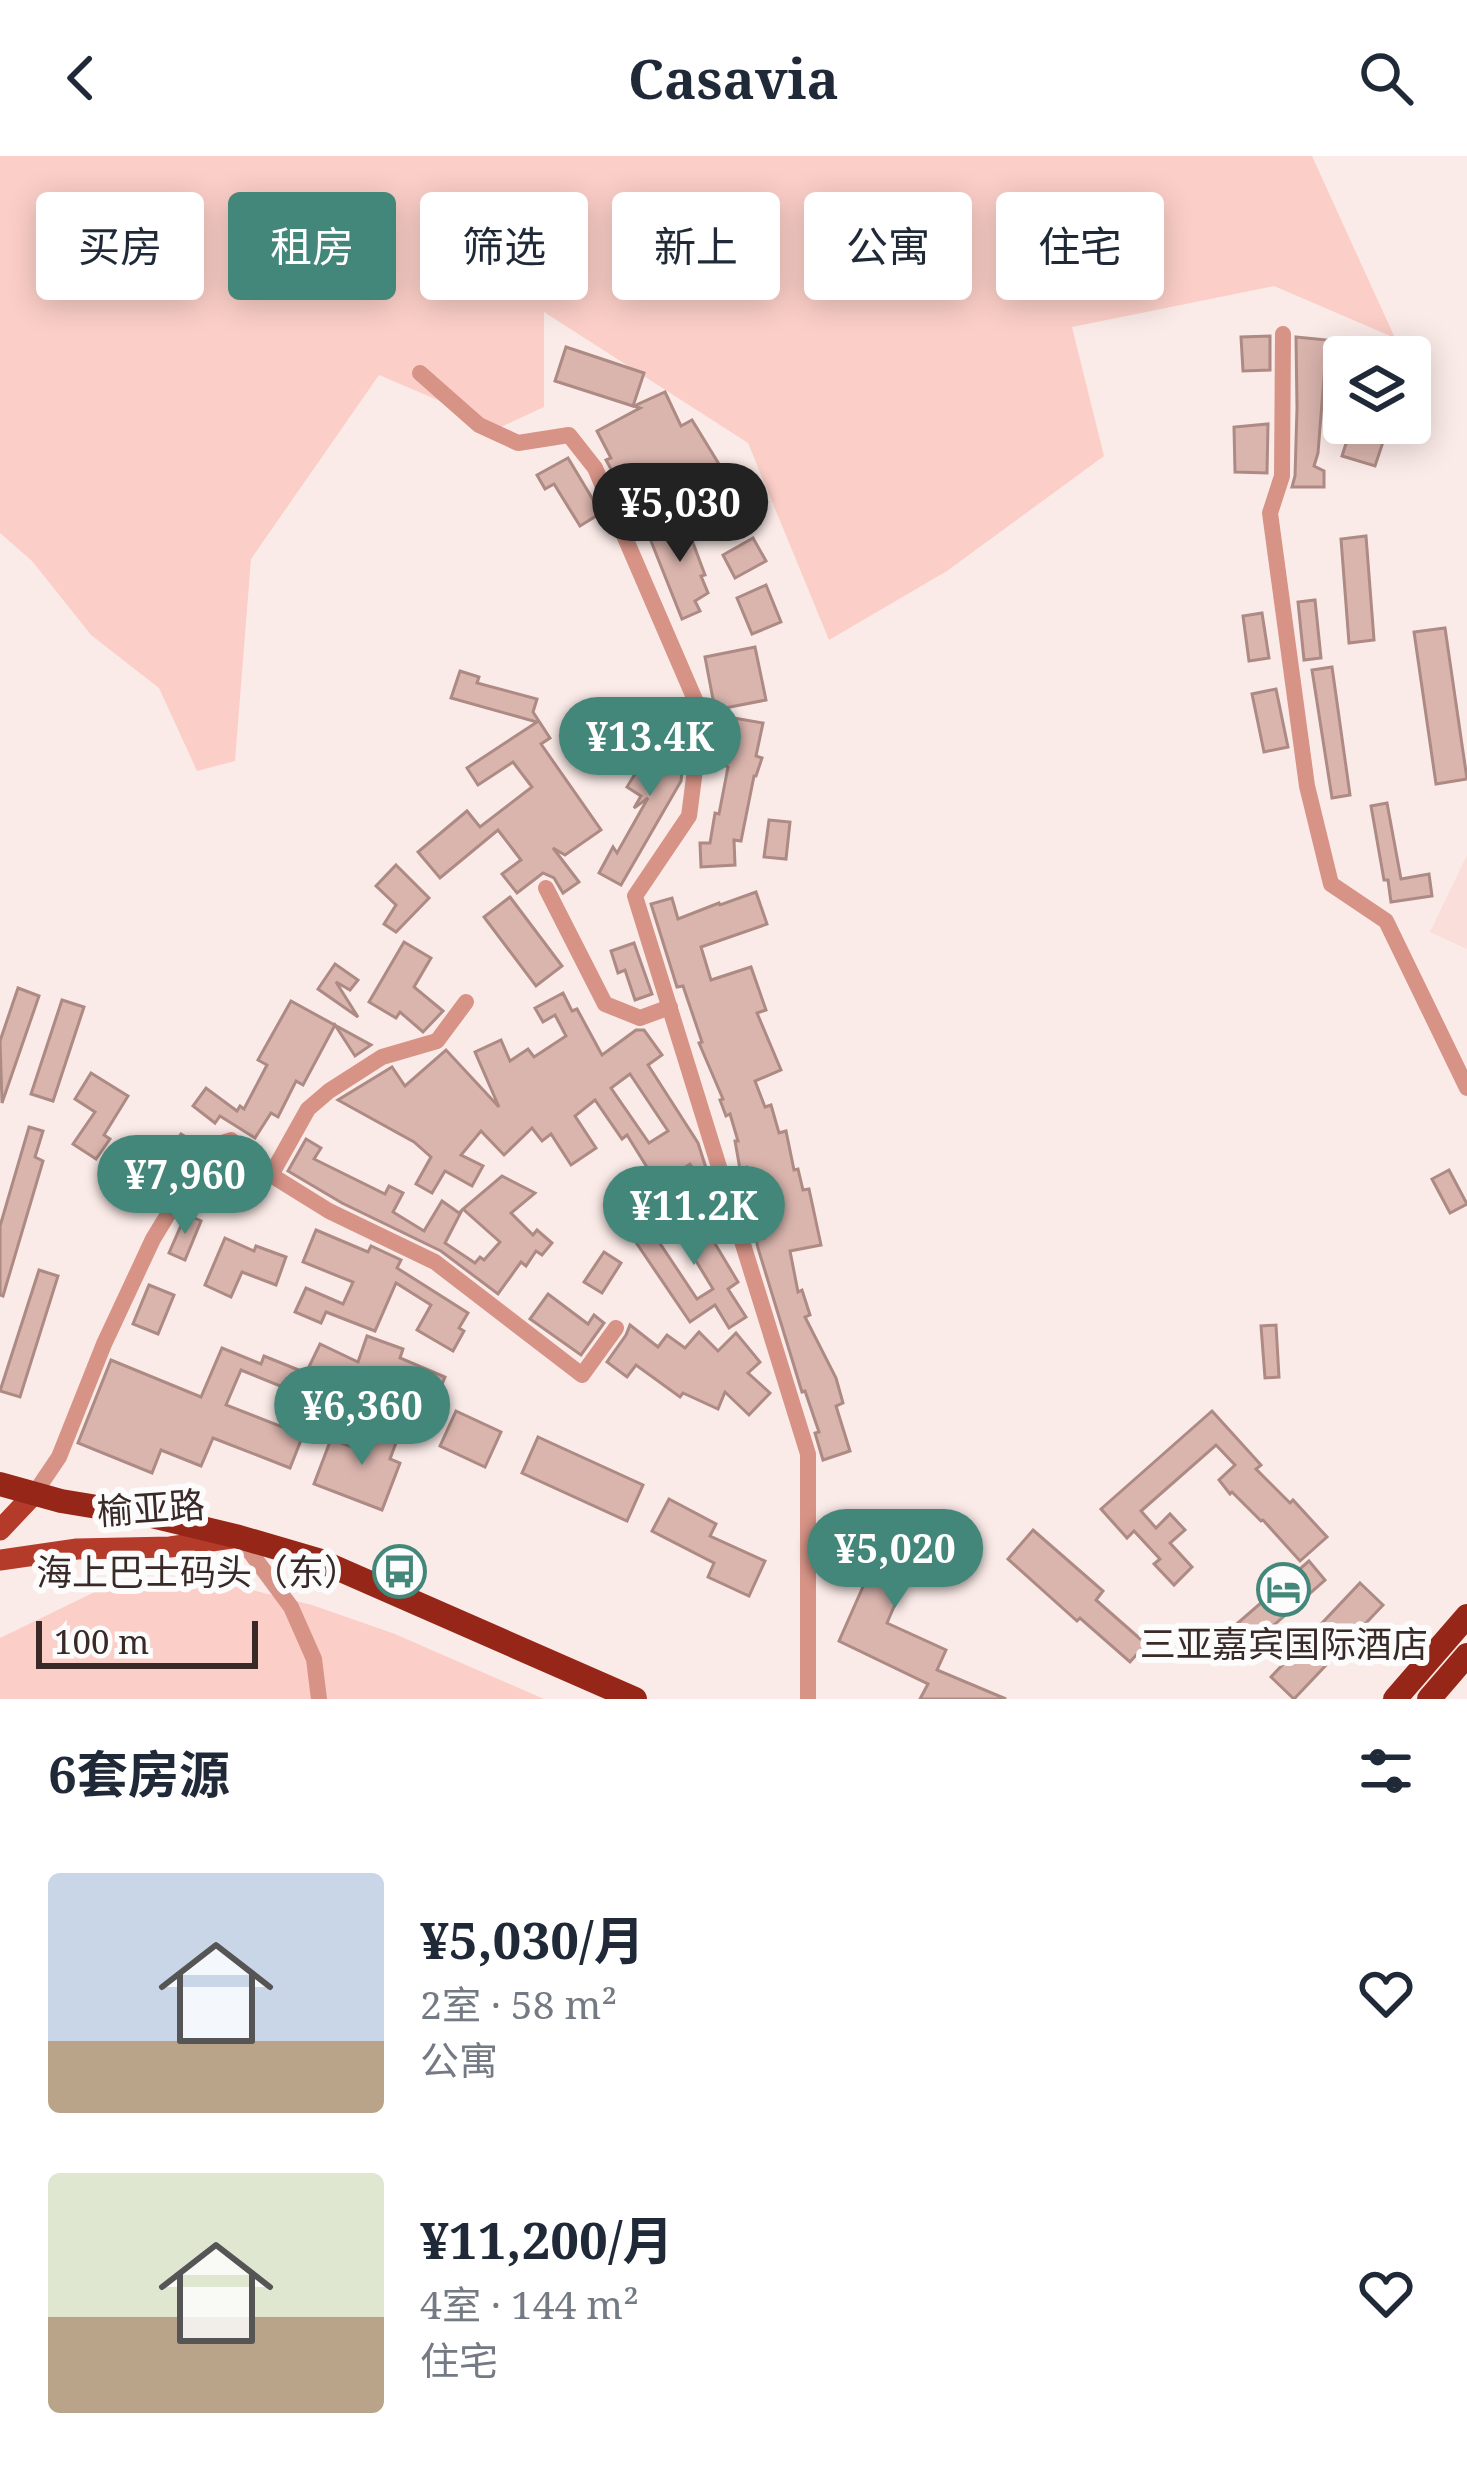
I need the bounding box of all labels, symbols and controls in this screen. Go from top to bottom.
text: Casavia [628,41,839,115]
icon: back [48,45,114,111]
icon: search [1353,45,1419,111]
chip: 买房 [36,192,204,300]
chip: 租房 [228,192,396,300]
chip: 筛选 [420,192,588,300]
chip: 新上 [612,192,780,300]
chip: 公寓 [804,192,972,300]
chip: 住宅 [996,192,1164,300]
map controls [1323,336,1431,444]
button: layers [1323,336,1431,444]
pin: ¥5,030 [582,463,778,565]
text: ¥5,030 [619,475,741,528]
pin: ¥13.4K [552,697,748,799]
text: ¥13.4K [586,709,714,762]
pin: ¥7,960 [87,1135,283,1237]
text: ¥7,960 [124,1147,246,1200]
pin: ¥11.2K [596,1166,792,1268]
text: ¥11.2K [630,1178,758,1231]
pin: ¥6,360 [264,1366,460,1468]
text: ¥6,360 [301,1378,423,1431]
street label: 榆亚路 [95,1479,207,1536]
pin: ¥5,020 [797,1509,993,1611]
text: ¥5,020 [834,1521,956,1574]
bus stop icon: 海上巴士码头（东） [371,1544,427,1600]
place label: 海上巴士码头（东） [36,1547,360,1596]
hotel icon: 三亚嘉宾国际酒店 [1256,1561,1312,1617]
scale bar [36,1615,258,1668]
text: 100 m [54,1619,149,1664]
place label: 三亚嘉宾国际酒店 [1140,1619,1428,1668]
text: 6套房源 [48,1738,230,1808]
icon: filters [1353,1738,1419,1804]
text: ¥5,030/月 [420,1904,645,1974]
icon: home [144,1921,288,2065]
icon: heart [1353,1960,1419,2026]
text: 2室 · 58 m² [420,1977,617,2030]
text: 公寓 [420,2033,498,2086]
text: ¥11,200/月 [420,2204,674,2274]
icon: home [144,2221,288,2365]
icon: heart [1353,2260,1419,2326]
text: 4室 · 144 m² [420,2277,639,2330]
text: 住宅 [420,2333,498,2386]

